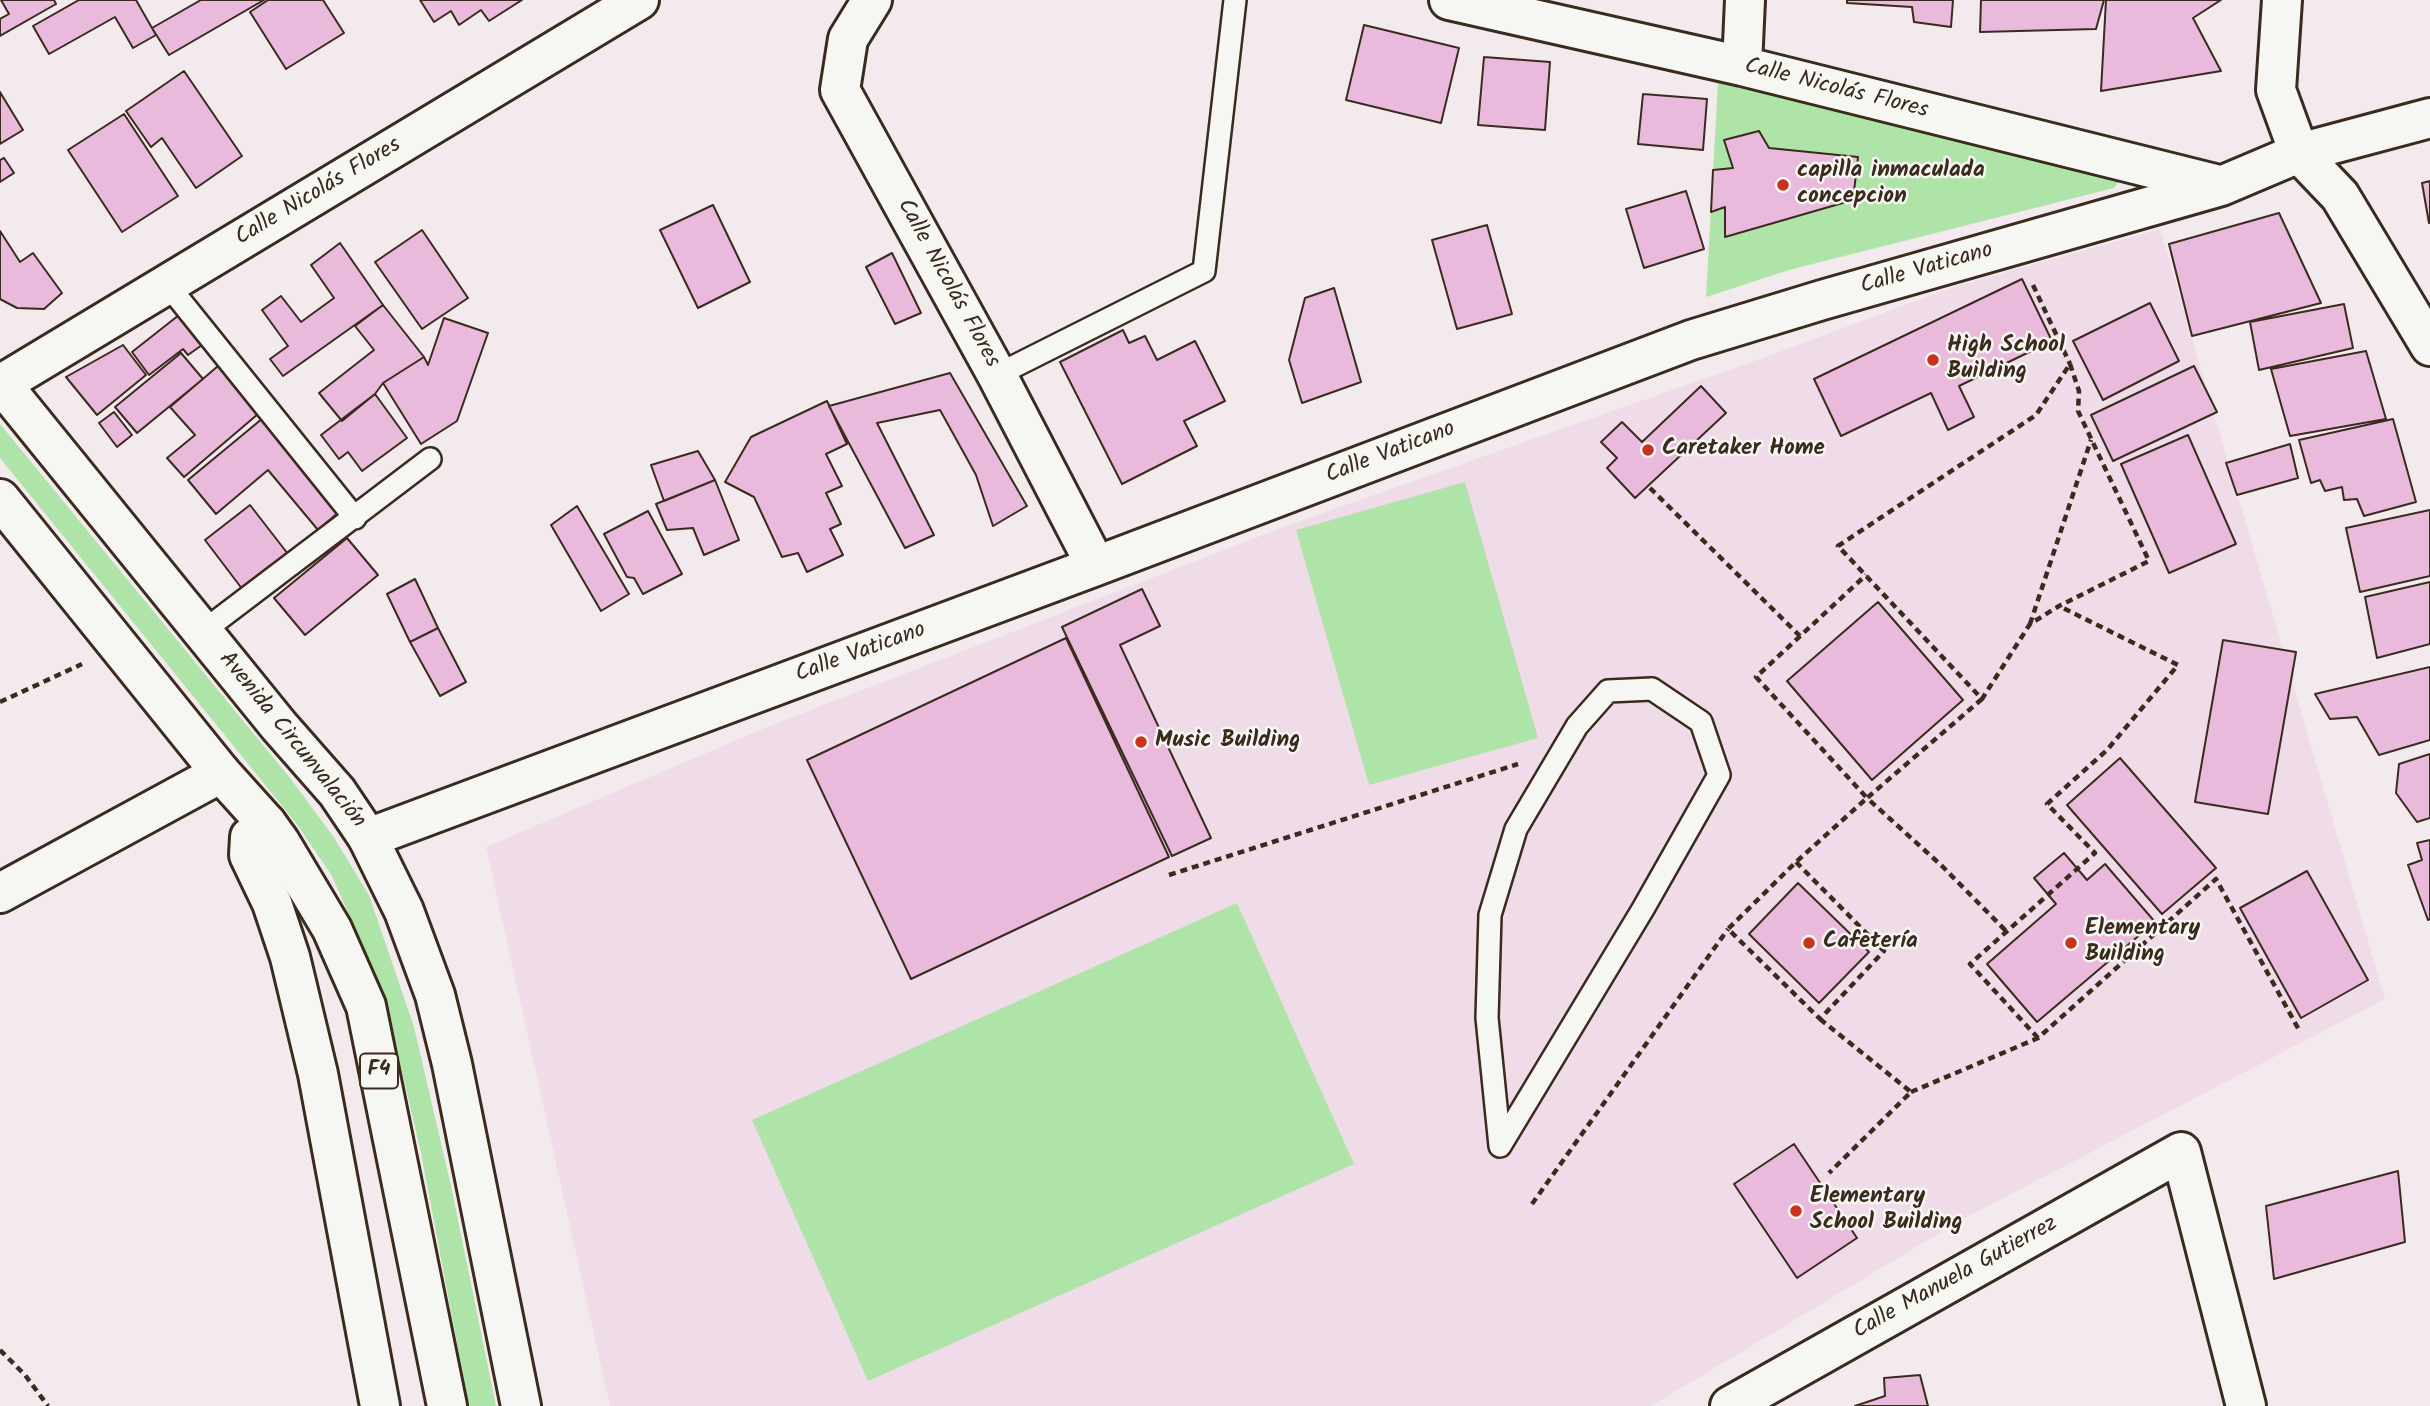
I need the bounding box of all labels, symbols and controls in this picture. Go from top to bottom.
street label: Calle Nicolás Flores [1741,54,1931,126]
street label: Calle Nicolás Flores [231,133,407,253]
place label: capilla inmaculada concepcion [1797,158,1985,212]
marker: capilla inmaculada concepcion [1775,177,1791,193]
street label: Calle Nicolás Flores [889,195,1005,373]
street label: Calle Vaticano [1858,238,1996,302]
place label: High School Building [1947,333,2065,387]
marker: High School Building [1925,352,1941,368]
street label: Calle Vaticano [1322,417,1460,491]
place label: Caretaker Home [1662,436,1825,464]
marker: Caretaker Home [1640,442,1656,458]
street label: Calle Vaticano [792,618,930,690]
street label: Avenida Circunvalación [211,647,371,835]
place label: Music Building [1155,728,1300,756]
marker: Music Building [1133,734,1149,750]
place label: Elementary Building [2085,916,2200,970]
place label: Cafetería [1823,929,1918,957]
marker: Cafetería [1801,935,1817,951]
marker: Elementary Building [2063,935,2079,951]
road number: F4 [360,1054,398,1088]
place label: Elementary School Building [1810,1184,1963,1238]
marker: Elementary School Building [1788,1203,1804,1219]
street label: Calle Manuela Gutierrez [1849,1211,2063,1347]

